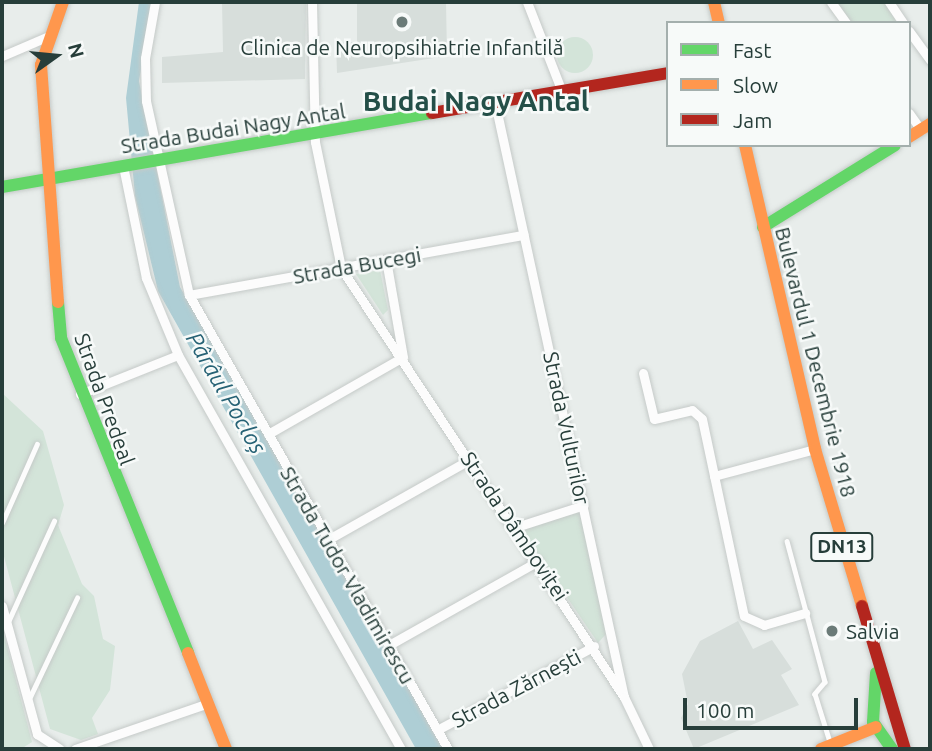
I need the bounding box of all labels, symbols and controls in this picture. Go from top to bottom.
marker: Clinica de Neuropsihiatrie Infantilă [392,12,412,32]
north arrow [21,21,91,91]
legend [666,21,911,147]
place label: Clinica de Neuropsihiatrie Infantilă [240,34,564,60]
text: Fast [733,38,771,62]
text: N [64,41,89,60]
text: Slow [733,73,778,97]
district label: Budai Nagy Antal [363,84,589,118]
street label: Strada Budai Nagy Antal [119,98,347,158]
text: Jam [733,108,772,132]
street label: Bulevardul 1 Decembrie 1918 [770,224,862,500]
street label: Strada Bucegi [291,241,423,289]
water label: Pârâul Pocloș [180,327,272,459]
street label: Strada Predeal [70,330,140,468]
street label: Strada Vulturilor [539,349,595,507]
street label: Strada Dâmboviței [456,447,574,605]
street label: Strada Tudor Vladimirescu [275,462,421,688]
road number: DN13 [809,532,875,562]
place label: Salvia [846,618,899,644]
marker: Salvia [824,623,840,639]
street label: Strada Zărnești [447,643,585,733]
scale bar [687,684,862,728]
text: 100 m [696,698,754,722]

